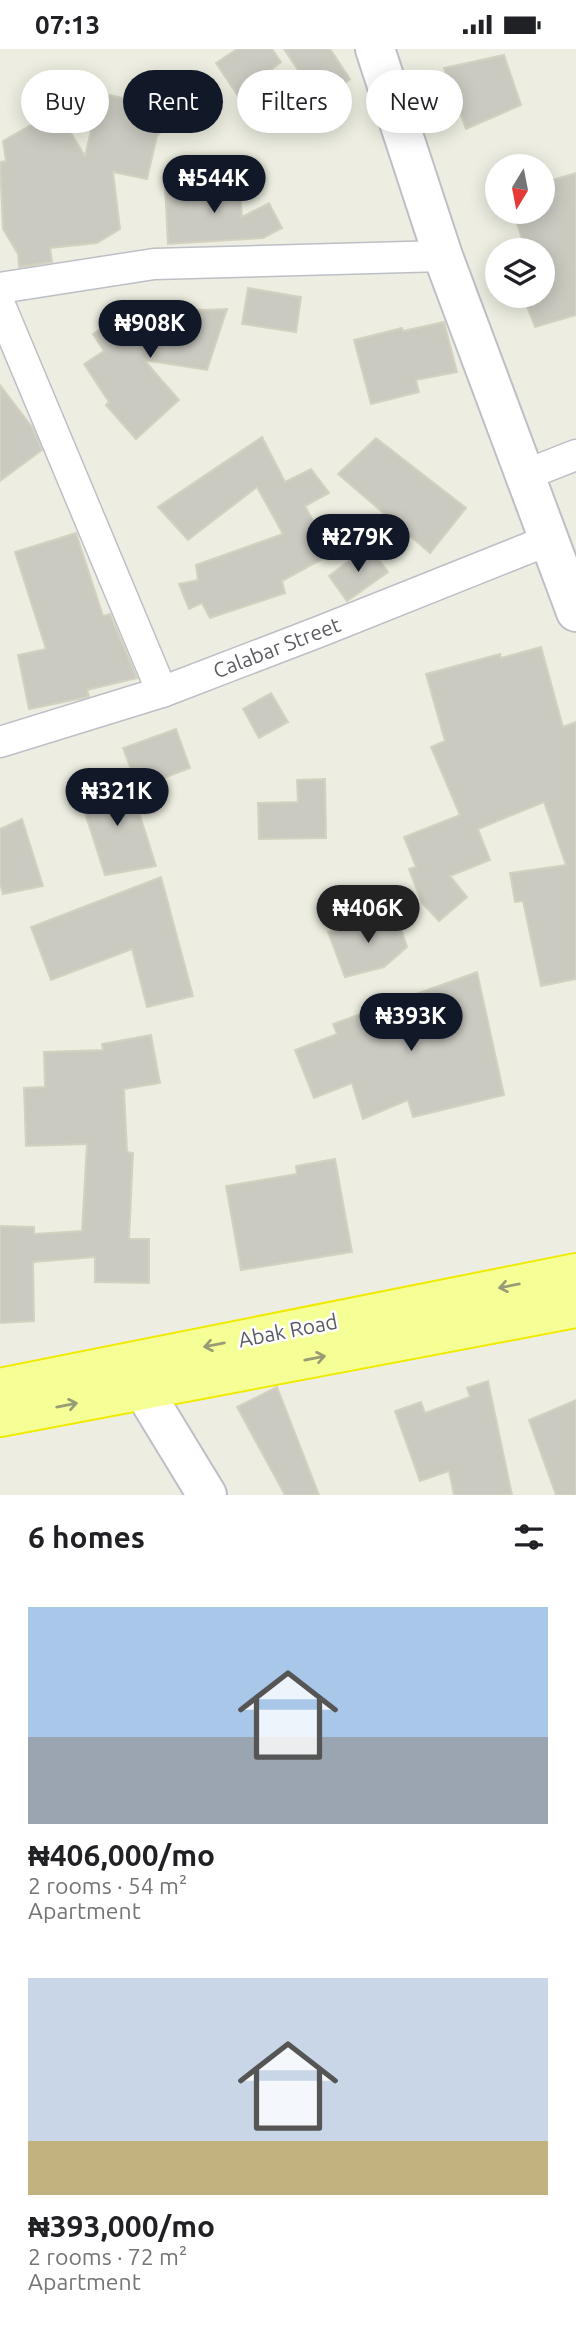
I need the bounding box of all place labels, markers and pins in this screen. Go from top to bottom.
pin: ₦544K [165,155,263,215]
pin: ₦908K [101,301,199,360]
pin: ₦279K [309,515,407,574]
pin: ₦321K [68,769,166,828]
pin: ₦406K [319,885,417,945]
pin: ₦393K [362,993,460,1053]

